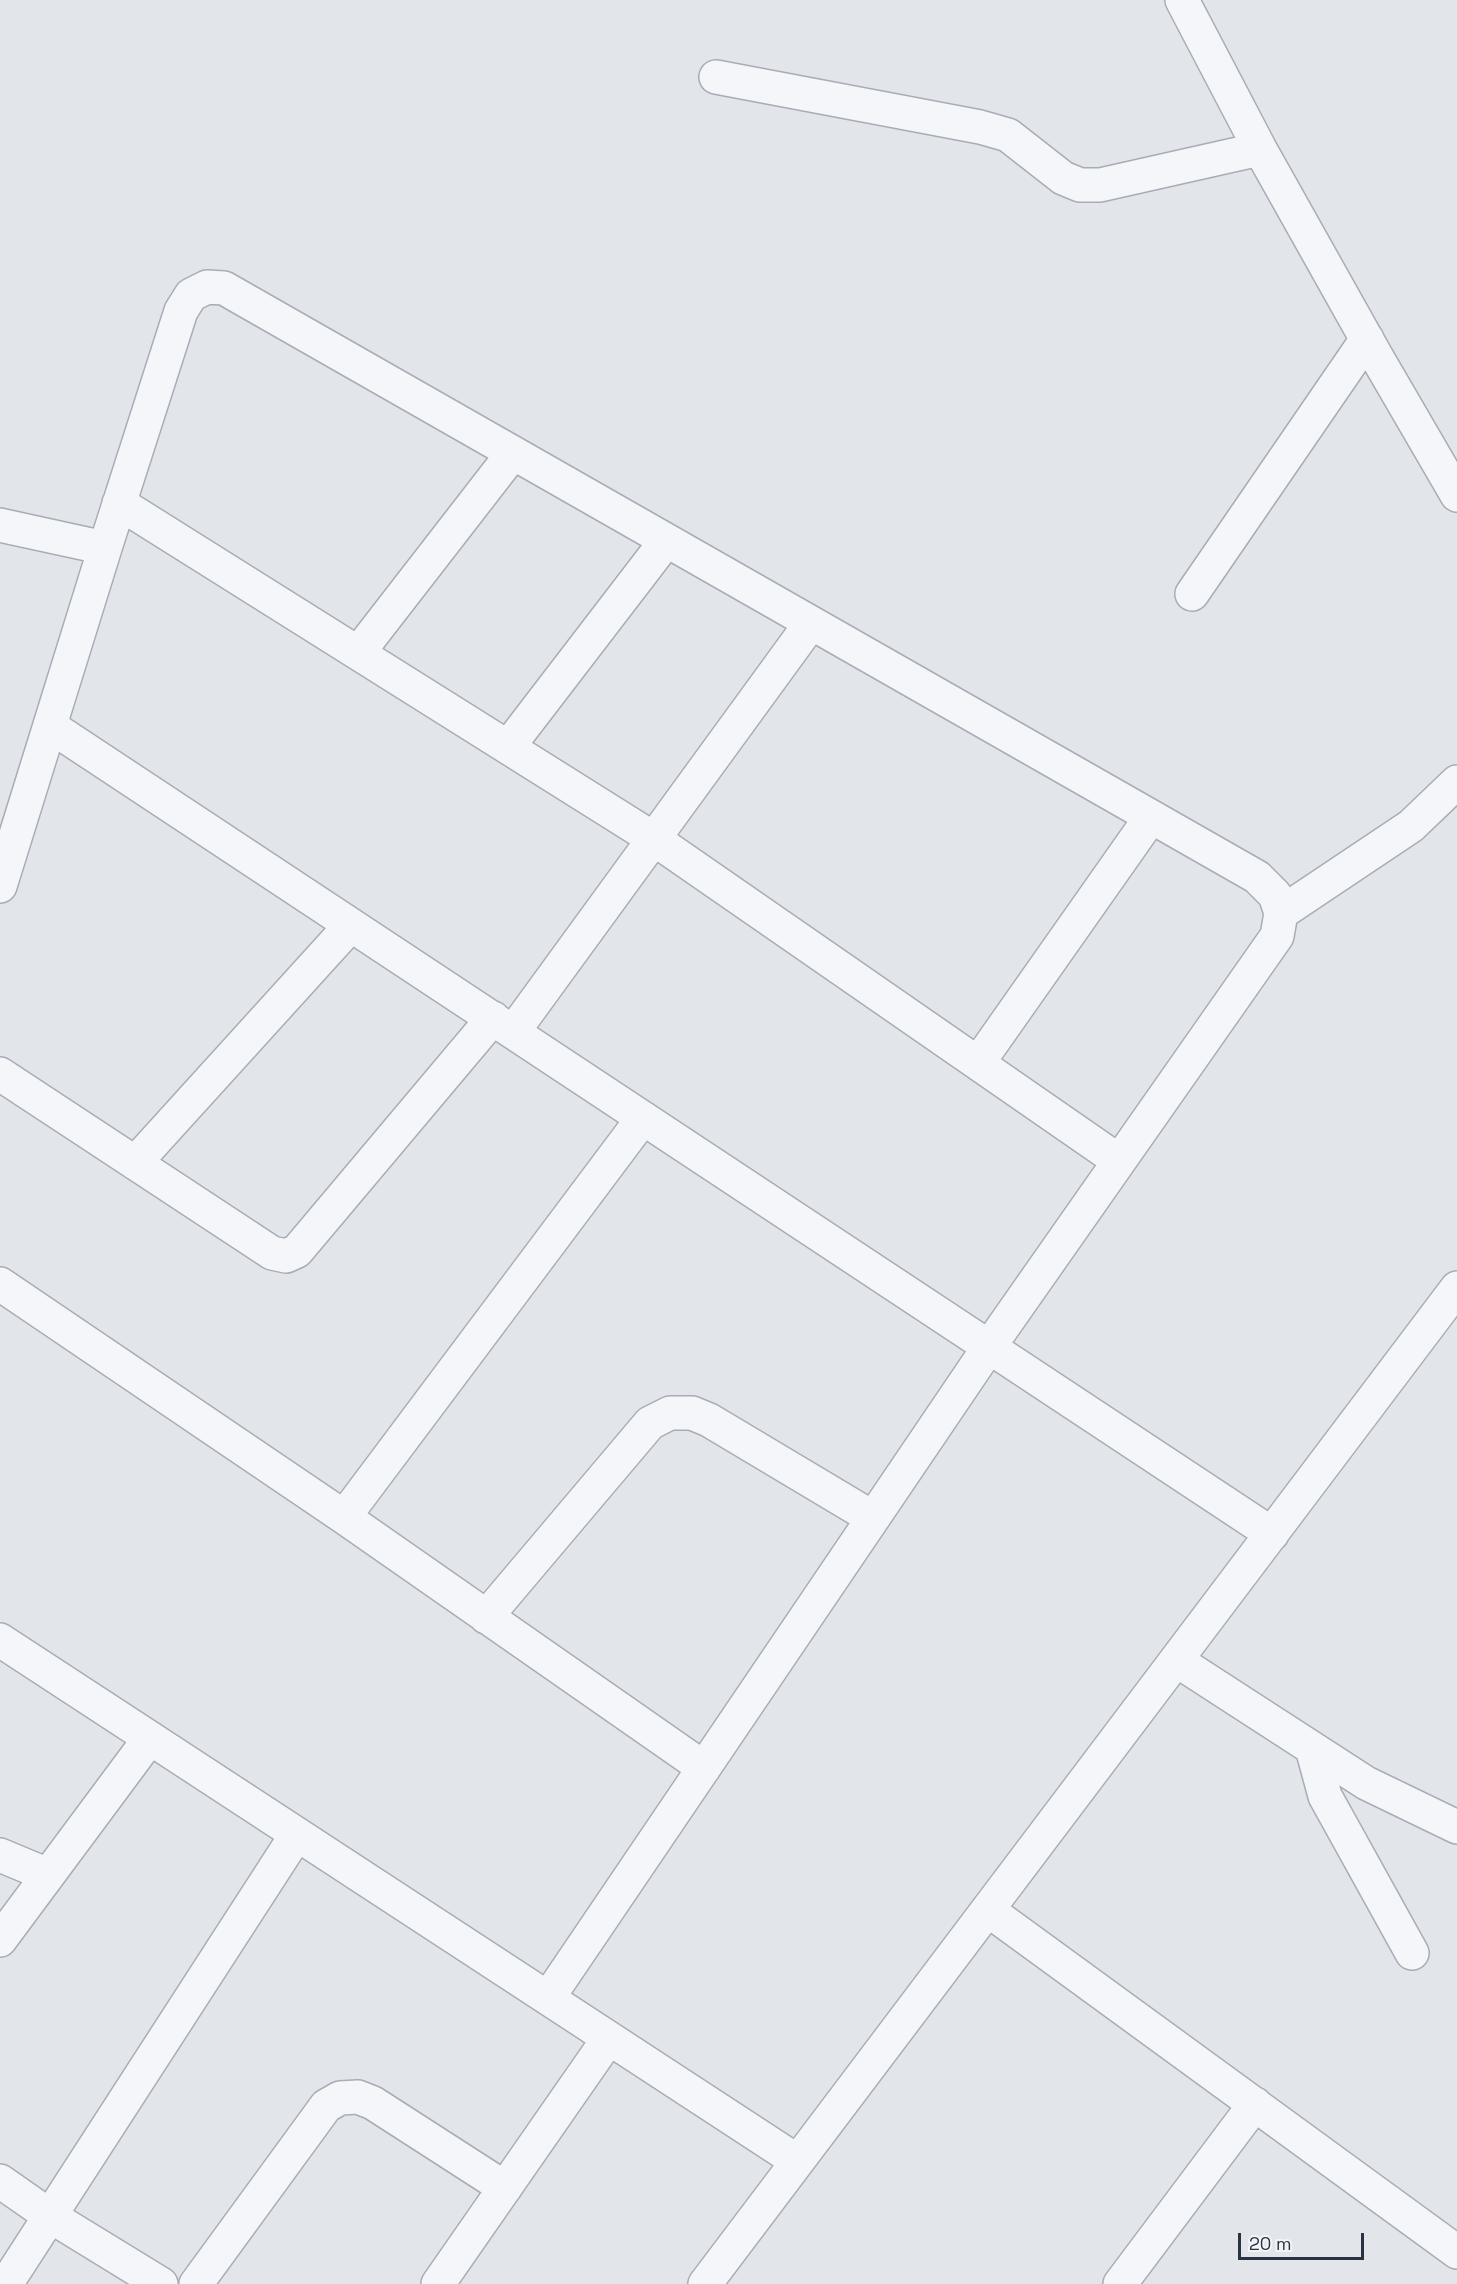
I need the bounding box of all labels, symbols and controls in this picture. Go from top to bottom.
scale bar [1241,2221,1367,2259]
text: 20 m [1249,2232,1292,2255]

